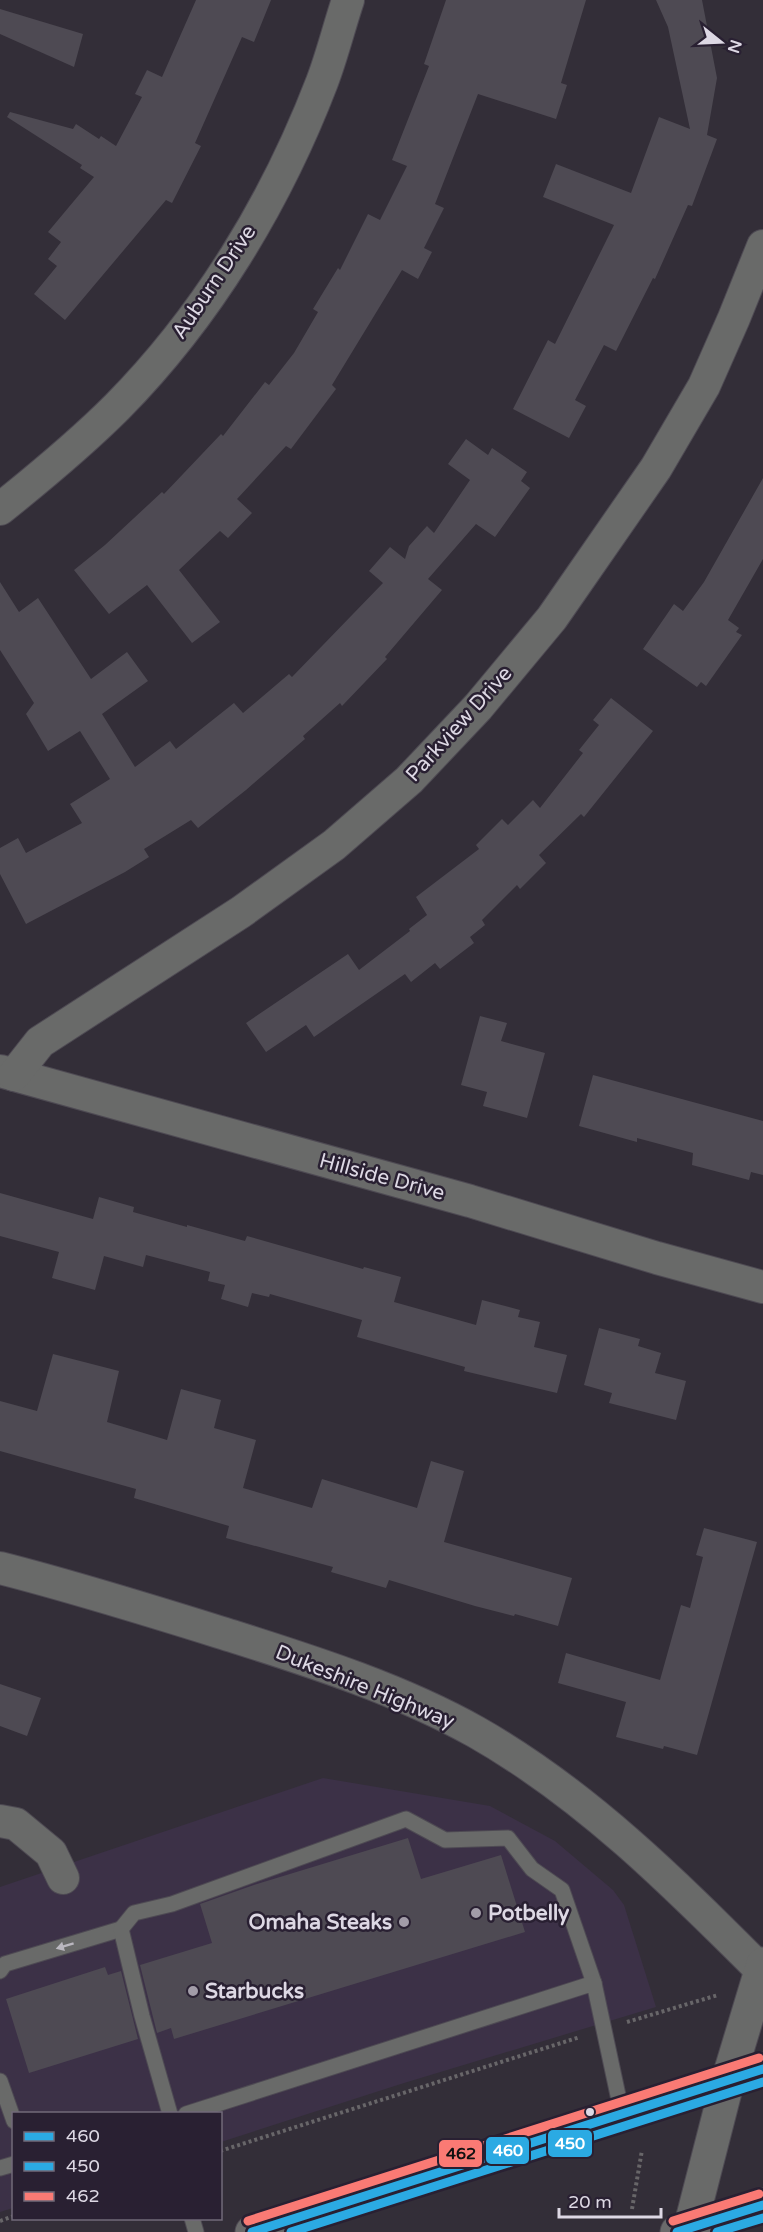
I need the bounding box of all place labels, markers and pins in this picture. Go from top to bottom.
place label: Potbelly [488,1901,570,1926]
marker: Potbelly [469,1906,483,1920]
place label: Omaha Steaks [249,1910,392,1935]
marker: Omaha Steaks [397,1915,411,1929]
place label: Starbucks [205,1979,304,2004]
marker: Starbucks [186,1984,200,1998]
unlabelled marker [584,2106,596,2118]

